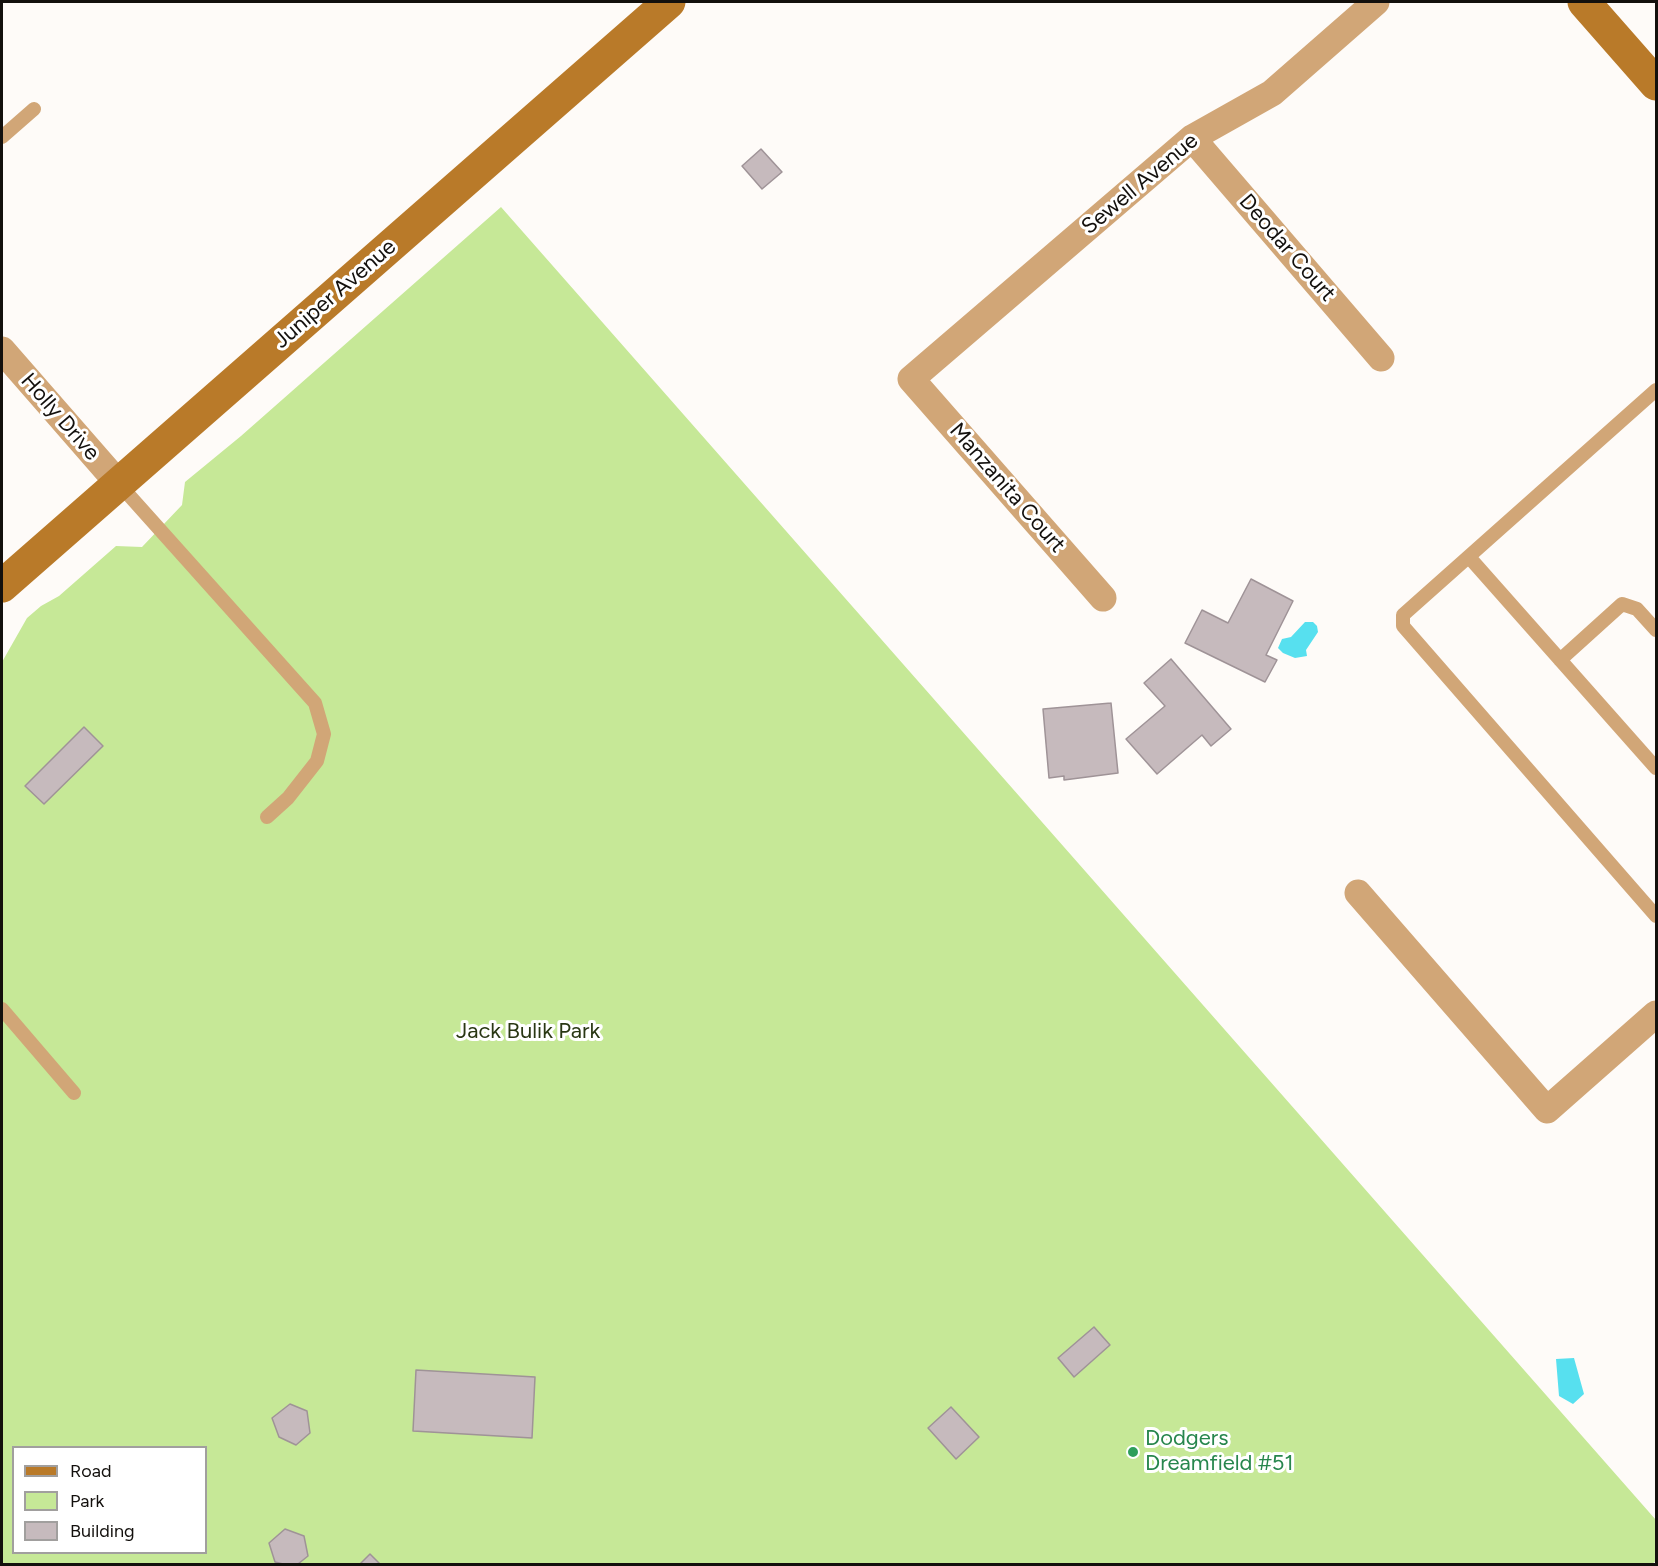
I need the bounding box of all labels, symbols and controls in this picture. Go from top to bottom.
street label: Sewell Avenue [1076,128,1204,240]
street label: Deodar Court [1233,189,1341,307]
street label: Juniper Avenue [269,234,401,354]
street label: Holly Drive [15,368,105,466]
street label: Manzanita Court [944,418,1070,558]
park label: Jack Bulik Park [456,1019,600,1045]
place label: Dodgers Dreamfield #51 [1145,1426,1293,1478]
marker: Dodgers Dreamfield #51 [1126,1445,1140,1459]
legend [12,1446,207,1554]
text: Road [70,1460,111,1482]
text: Park [70,1490,104,1512]
text: Building [70,1520,135,1542]

